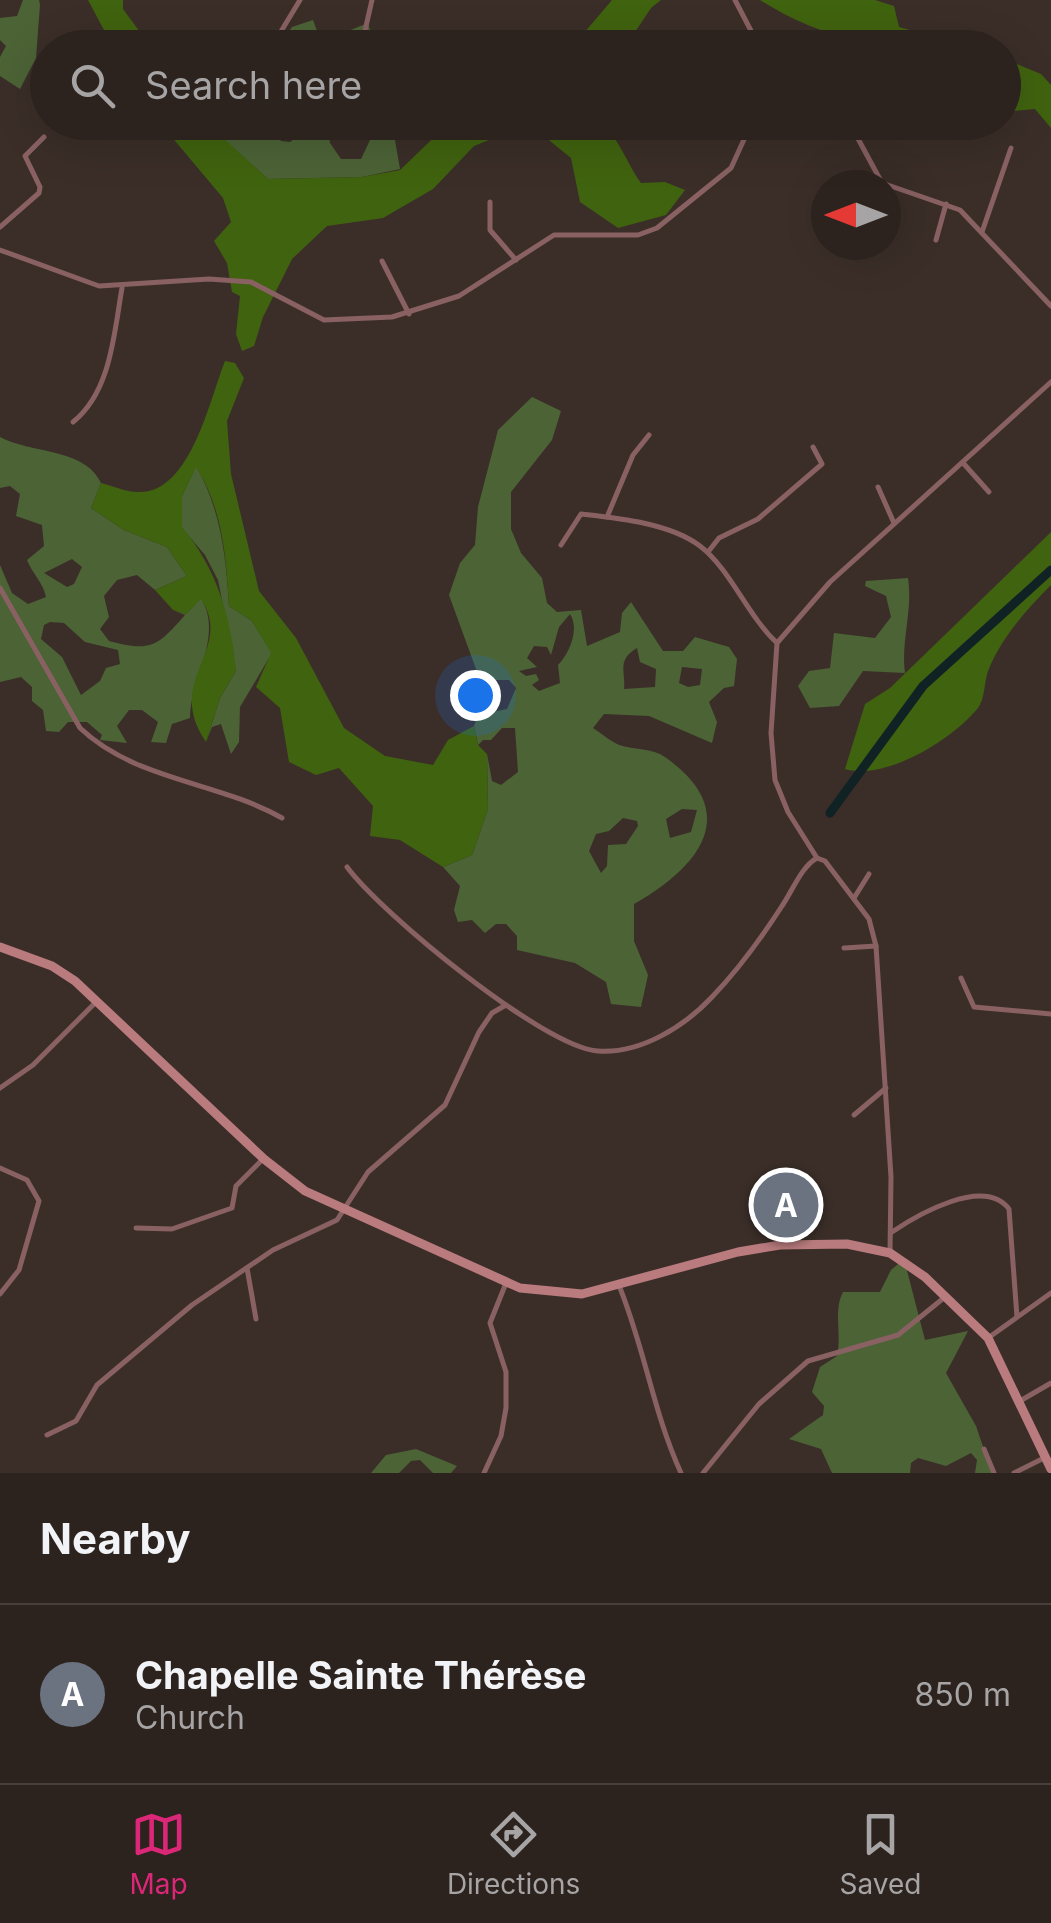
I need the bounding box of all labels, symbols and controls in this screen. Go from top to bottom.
search box [30,30,1021,140]
icon: search [65,58,120,113]
text: Search here [145,62,362,108]
north arrow [811,170,901,260]
your location [450,670,501,721]
pin: A [754,1168,818,1242]
text: Nearby [40,1513,191,1564]
text: Chapelle Sainte Thérèse [135,1652,587,1698]
text: A [61,1675,84,1714]
text: 850 m [915,1675,1011,1714]
text: Church [135,1698,245,1737]
tab: Map [130,1807,188,1901]
tab: Directions [447,1807,580,1901]
tab: Saved [839,1807,921,1901]

